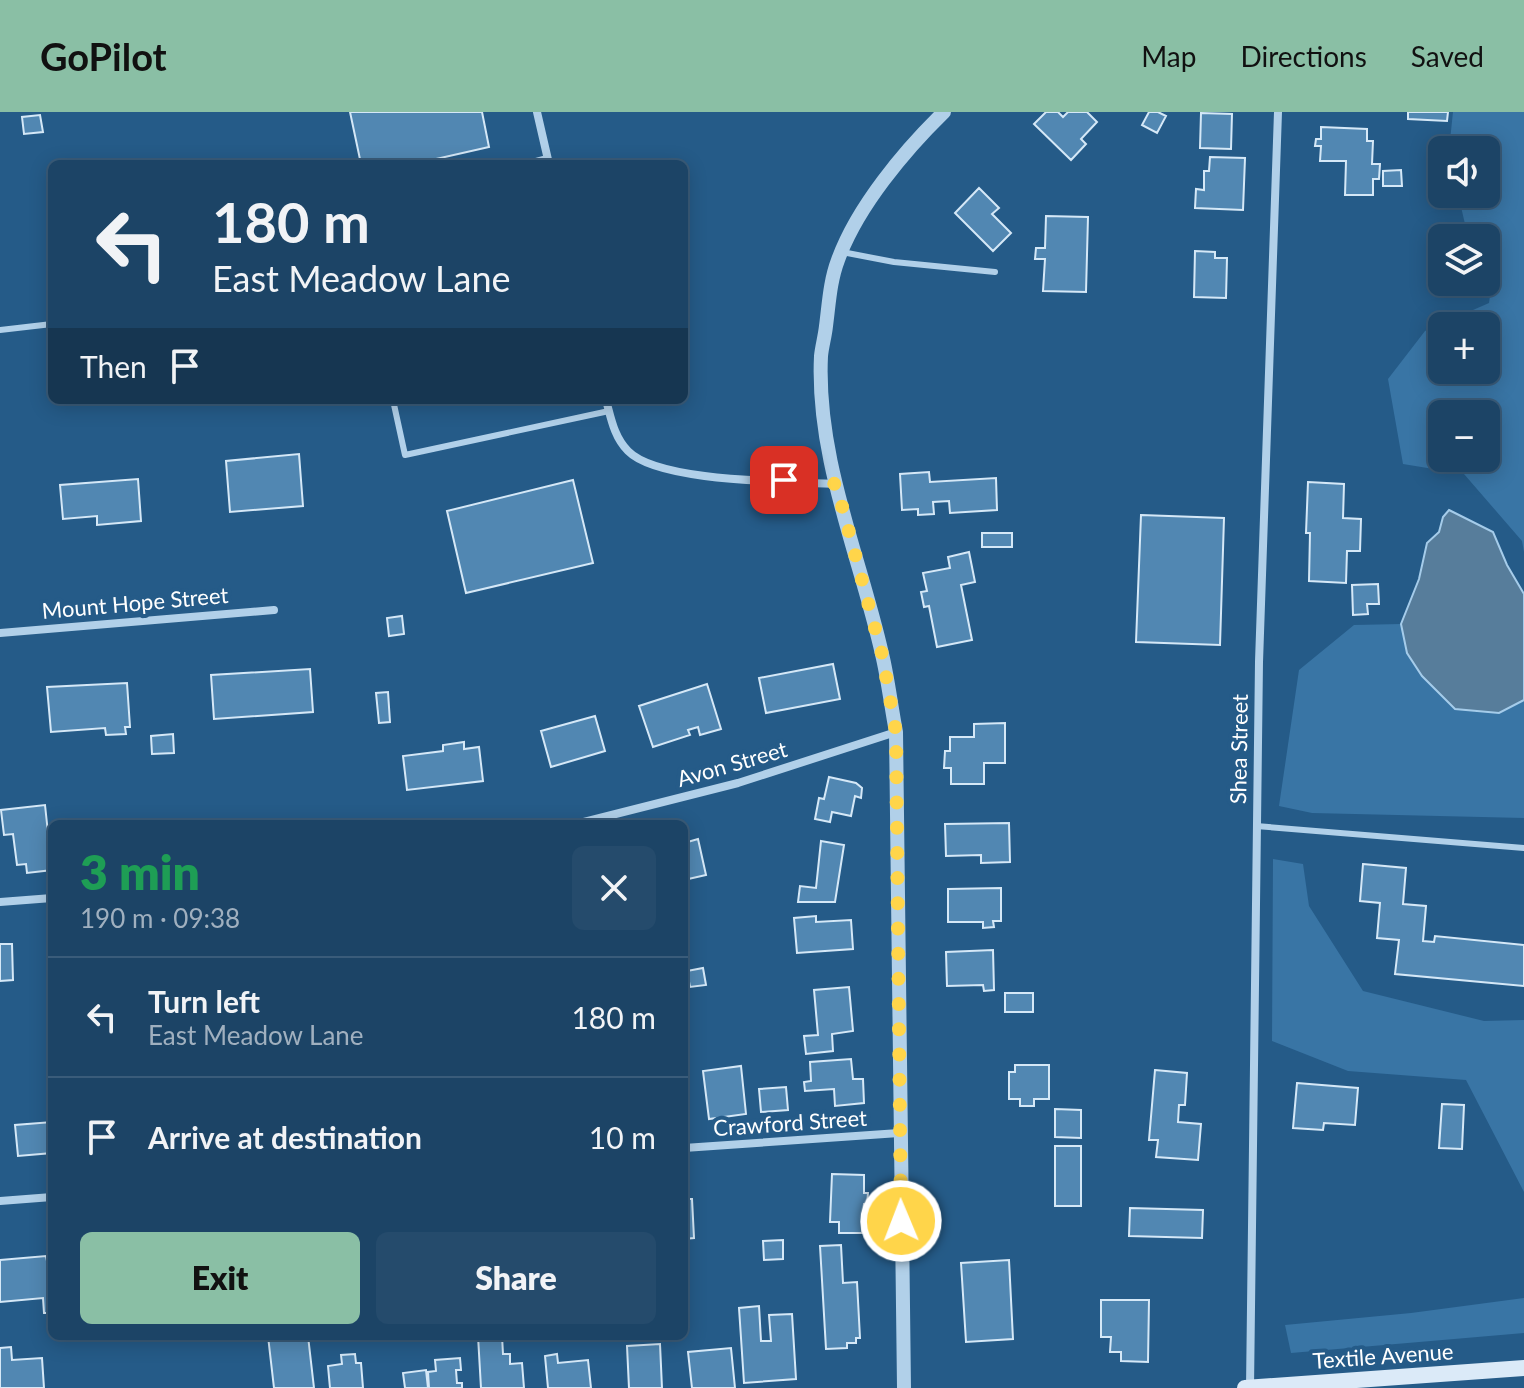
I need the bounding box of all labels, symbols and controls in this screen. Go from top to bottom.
text: GoPilot [40,33,167,79]
text: Map [1141,39,1196,73]
text: Directions [1240,39,1367,73]
text: Saved [1411,39,1484,73]
map controls [1428,136,1500,472]
button: sound [1428,136,1500,208]
text: 180 m [212,188,370,255]
icon: left [80,192,184,296]
button: layers [1428,224,1500,296]
text: East Meadow Lane [212,256,510,300]
button: + [1428,312,1500,384]
icon: arrive [163,344,207,388]
text: Then [80,348,147,384]
button: − [1428,400,1500,472]
pin [750,446,818,514]
icon: arrive [762,458,806,502]
street label: Mount Hope Street [41,581,229,624]
street label: Shea Street [1224,694,1253,804]
street label: Avon Street [674,735,790,792]
text: 3 min [80,843,200,900]
button: close [572,846,656,930]
text: 190 m · 09:38 [80,902,240,934]
text: Turn left [148,983,260,1019]
icon: left [80,995,124,1039]
text: 180 m [571,999,656,1035]
text: East Meadow Lane [148,1019,364,1051]
street label: Crawford Street [712,1104,868,1141]
icon: arrive [80,1115,124,1159]
text: Arrive at destination [148,1119,422,1155]
text: 10 m [589,1119,656,1155]
position arrow [859,1179,943,1263]
button: Exit [80,1232,360,1324]
button: Share [376,1232,656,1324]
street label: Textile Avenue [1312,1337,1454,1374]

